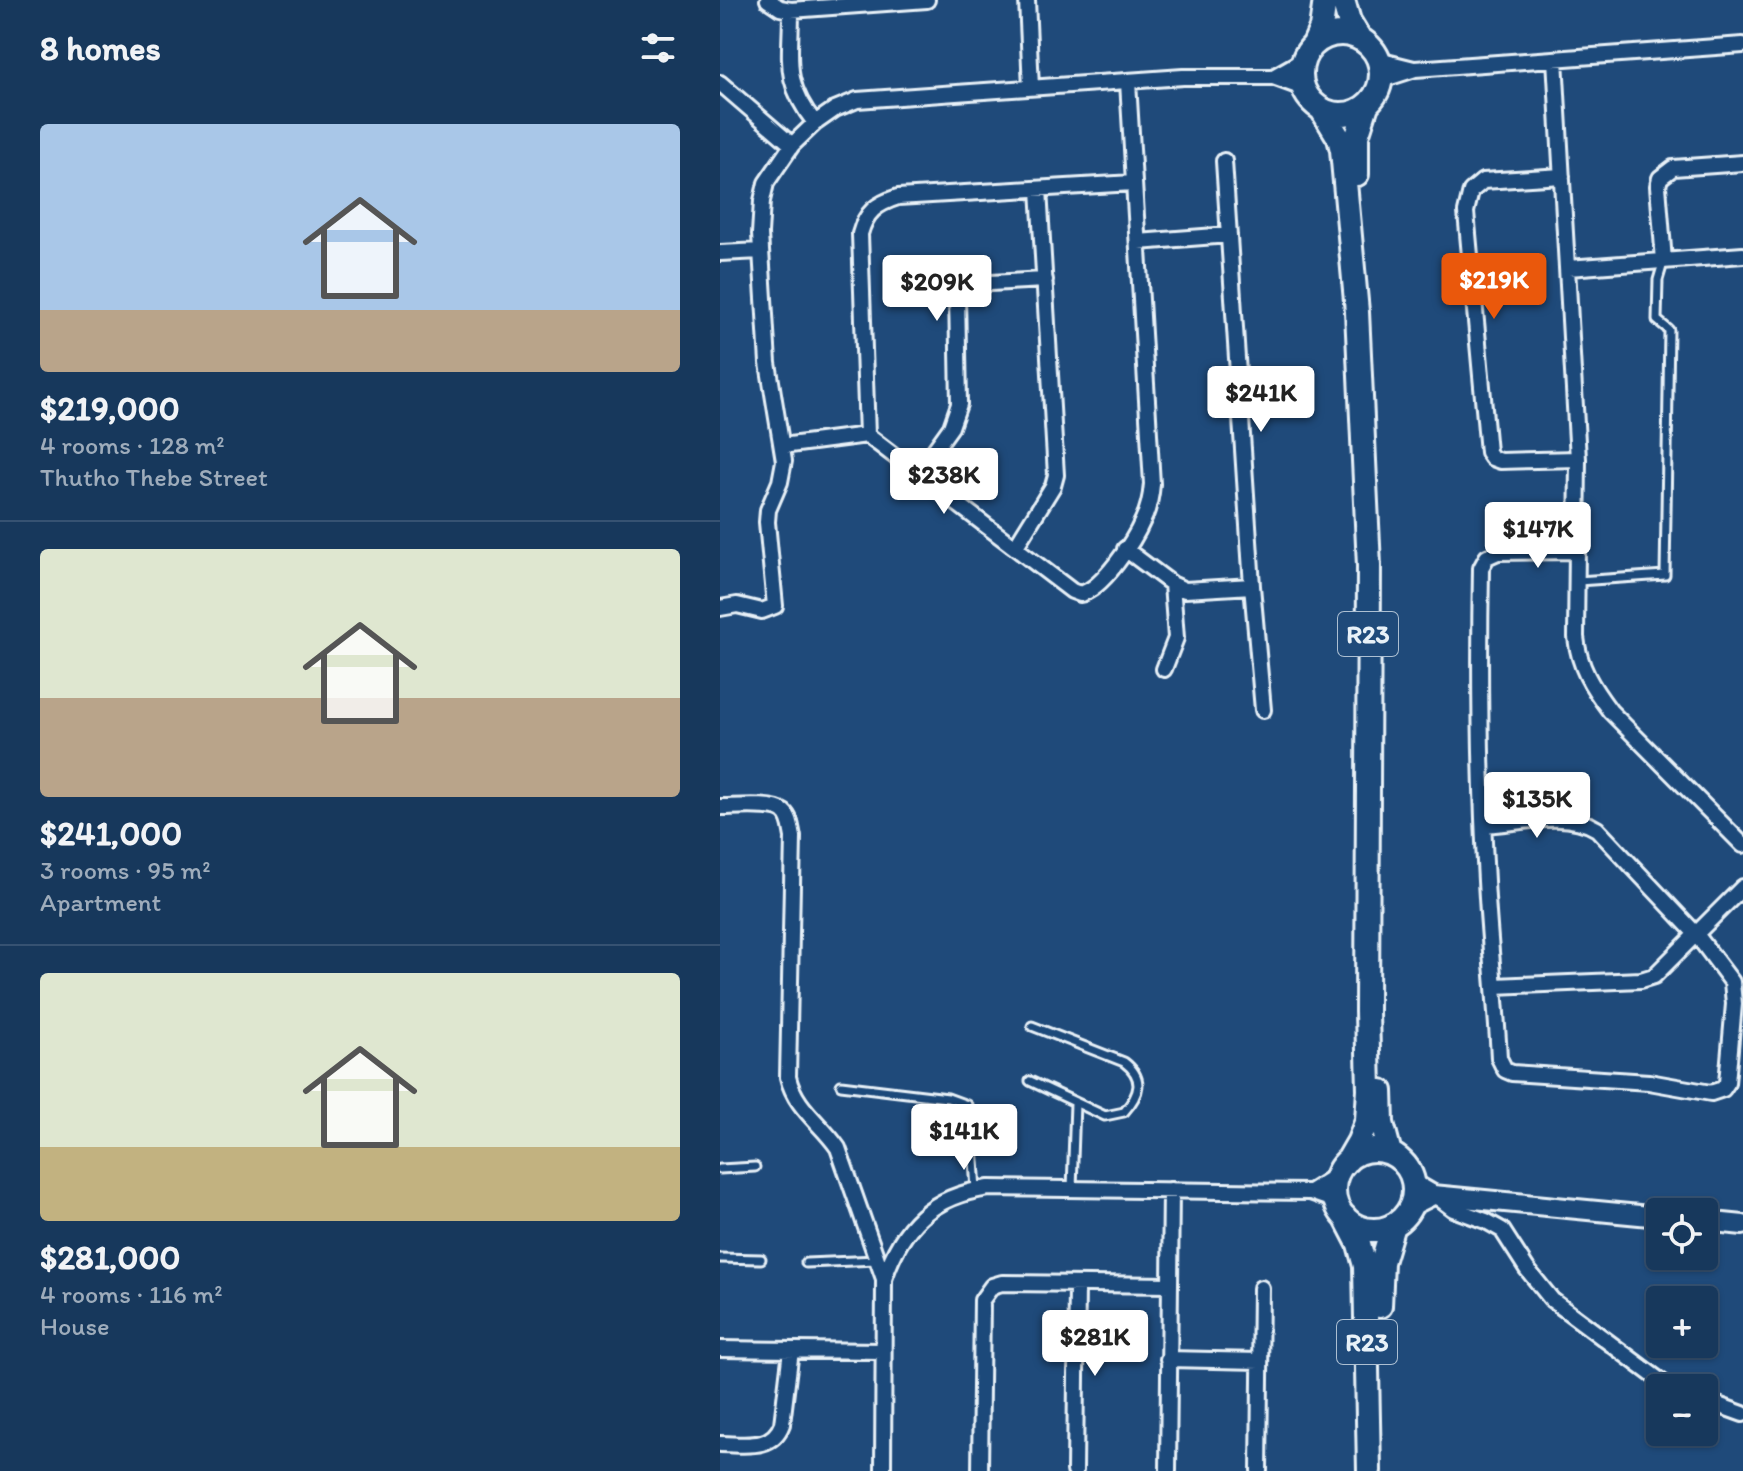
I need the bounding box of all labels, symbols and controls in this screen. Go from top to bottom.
icon: filters [636,26,680,70]
text: 8 homes [40,28,161,69]
icon: home [288,176,432,320]
pin: $219K [1438,253,1550,321]
pin: $209K [881,255,993,323]
text: $219K [1459,263,1529,295]
text: $209K [900,265,974,297]
pin: $241K [1205,366,1317,434]
text: $241K [1225,376,1297,408]
text: $219,000 [40,388,180,429]
text: 4 rooms · 128 m² [40,429,225,461]
pin: $238K [888,448,1000,516]
text: $238K [908,458,980,490]
text: Thutho Thebe Street [40,461,268,493]
pin: $147K [1482,502,1594,570]
text: $147K [1503,512,1573,544]
icon: home [288,601,432,745]
road number: R23 [1338,612,1398,656]
pin: $135K [1481,772,1593,840]
text: $135K [1502,782,1572,814]
text: $241,000 [40,813,182,854]
text: 3 rooms · 95 m² [40,854,211,886]
text: Apartment [40,886,161,918]
icon: home [288,1025,432,1169]
pin: $141K [908,1104,1020,1172]
text: $141K [929,1114,999,1146]
map controls [1646,1198,1718,1446]
button: locate [1646,1198,1718,1270]
text: $281,000 [40,1237,180,1278]
text: 4 rooms · 116 m² [40,1278,223,1310]
button: + [1646,1286,1718,1358]
text: House [40,1310,110,1342]
pin: $281K [1039,1310,1151,1378]
text: $281K [1060,1320,1130,1352]
road number: R23 [1337,1320,1397,1364]
button: − [1646,1374,1718,1446]

